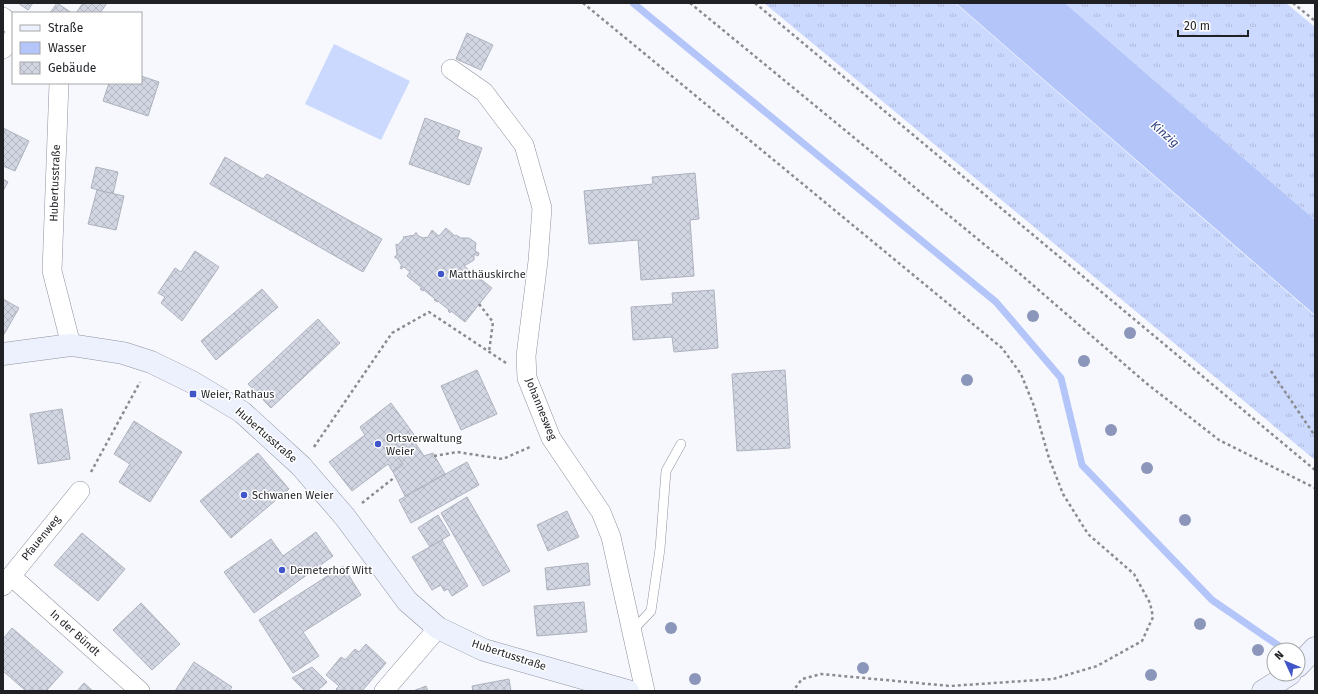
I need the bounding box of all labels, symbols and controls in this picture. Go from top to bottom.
legend [12,12,142,84]
scale bar [1178,12,1248,38]
text: 20 m [1184,19,1210,33]
text: Straße [48,21,83,35]
text: Wasser [48,41,87,55]
text: Gebäude [48,61,96,75]
water label: Kinzig [1148,118,1182,150]
street label: Hubertusstraße [47,144,63,222]
place label: Matthäuskirche [449,268,526,281]
marker: Matthäuskirche [436,269,446,279]
street label: Johannesweg [523,376,559,442]
place label: Weier, Rathaus [201,388,274,401]
marker: Weier, Rathaus [188,389,198,399]
street label: Hubertusstraße [232,405,300,465]
place label: Ortsverwaltung Weier [386,432,462,458]
marker: Ortsverwaltung Weier [373,439,383,449]
place label: Schwanen Weier [252,489,334,502]
marker: Schwanen Weier [239,490,249,500]
street label: Pfauenweg [19,513,63,563]
place label: Demeterhof Witt [290,564,372,577]
marker: Demeterhof Witt [277,565,287,575]
street label: In der Bündt [47,607,103,659]
street label: Hubertusstraße [470,637,548,673]
north arrow [1266,642,1306,682]
text: N [1272,648,1286,663]

